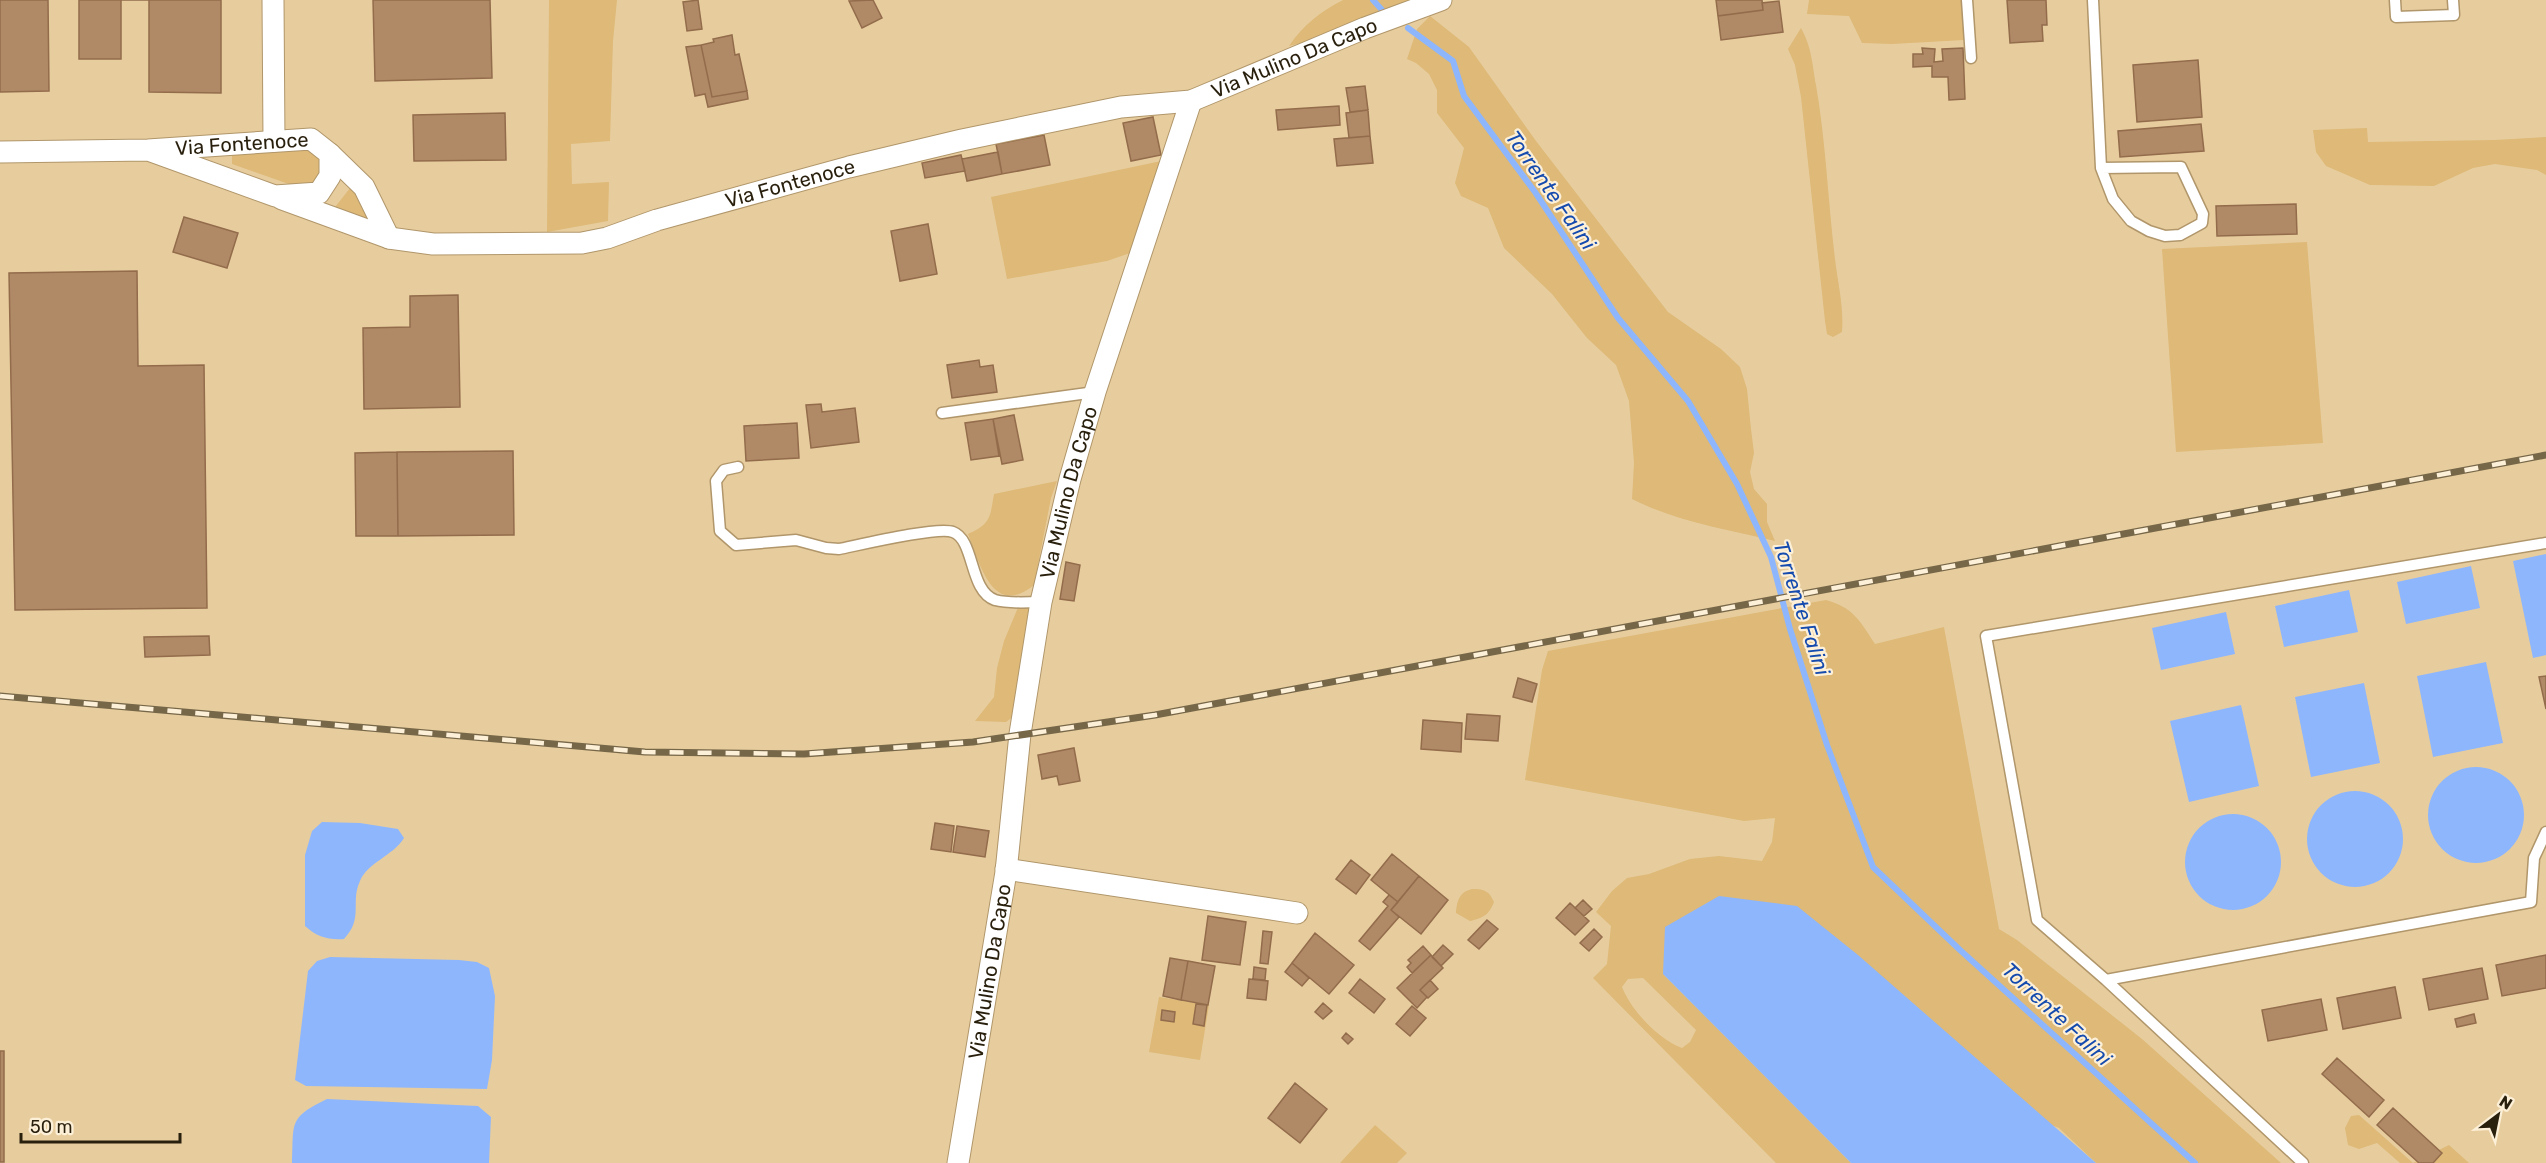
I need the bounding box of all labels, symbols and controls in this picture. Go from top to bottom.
street label: Via Mulino Da Capo [1208,13,1380,103]
water label: Torrente Falini [1501,125,1602,255]
street label: Via Fontenoce [174,127,309,160]
street label: Via Fontenoce [722,154,857,213]
street label: Via Mulino Da Capo [1035,404,1102,581]
water label: Torrente Falini [1768,537,1836,679]
street label: Via Mulino Da Capo [963,882,1016,1061]
water label: Torrente Falini [1997,957,2117,1072]
north arrow [2468,1085,2528,1145]
text: N [2496,1092,2516,1114]
scale bar [21,1106,180,1144]
text: 50 m [30,1116,73,1138]

